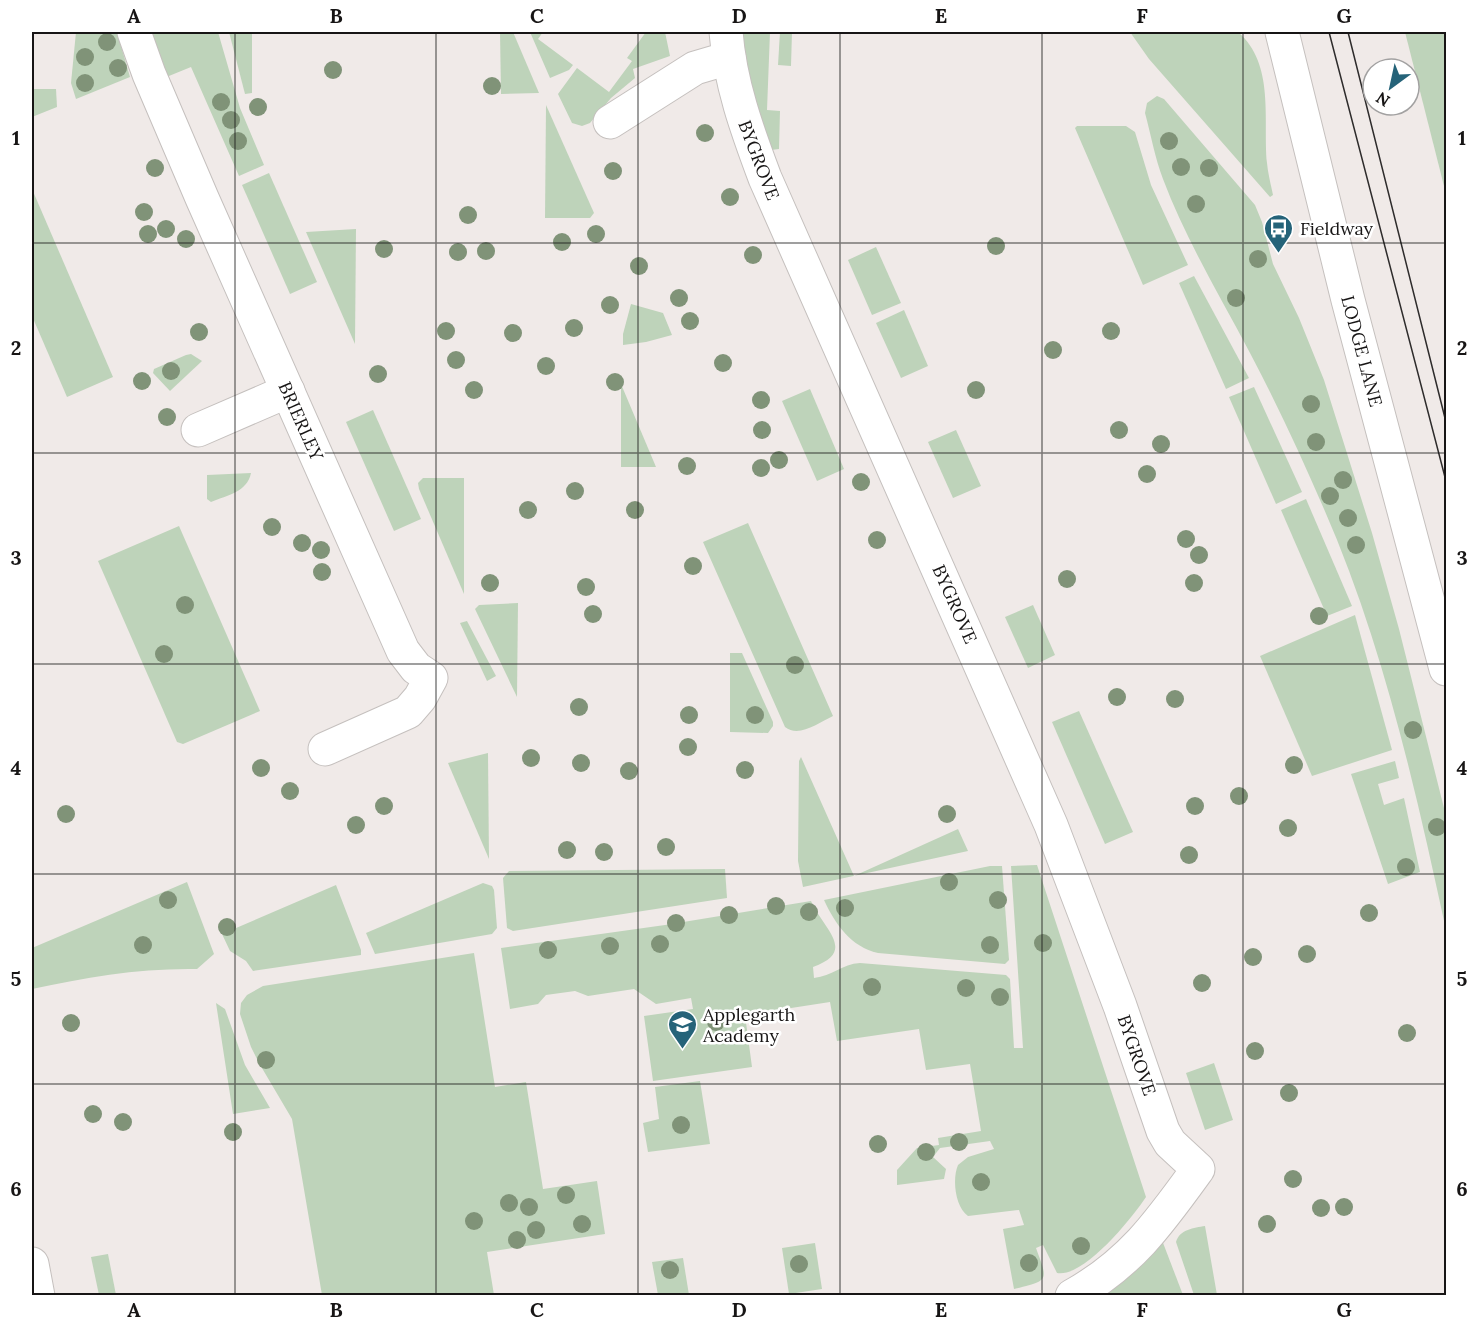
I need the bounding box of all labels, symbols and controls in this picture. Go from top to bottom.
text: A [127,3,141,28]
text: B [329,3,343,28]
text: C [530,3,544,28]
text: D [731,3,747,28]
text: E [935,3,947,28]
text: F [1136,3,1148,28]
text: G [1336,3,1352,28]
north arrow [1361,57,1421,117]
text: N [1372,88,1393,111]
street label: BYGROVE [733,117,785,203]
text: 1 [12,125,20,150]
text: 1 [1458,125,1466,150]
bus stop icon: Fieldway [1263,212,1295,254]
place label: Fieldway [1300,217,1374,240]
street label: LODGE LANE [1336,293,1388,409]
text: 2 [11,335,21,360]
text: 2 [1457,335,1467,360]
street label: BRIERLEY [273,378,329,465]
text: 3 [10,545,22,570]
text: 3 [1456,545,1468,570]
street label: BYGROVE [927,561,983,647]
text: 4 [11,755,22,780]
text: 4 [1457,755,1468,780]
text: 5 [11,966,22,991]
text: 5 [1457,966,1468,991]
place label: Applegarth Academy [702,1003,796,1047]
school or university icon: Applegarth Academy [666,1008,698,1050]
street label: BYGROVE [1112,1012,1162,1098]
text: 6 [10,1176,22,1201]
text: 6 [1456,1176,1468,1201]
text: A [127,1297,141,1322]
text: B [329,1297,343,1322]
text: C [530,1297,544,1322]
text: D [731,1297,747,1322]
text: E [935,1297,947,1322]
text: F [1136,1297,1148,1322]
text: G [1336,1297,1352,1322]

